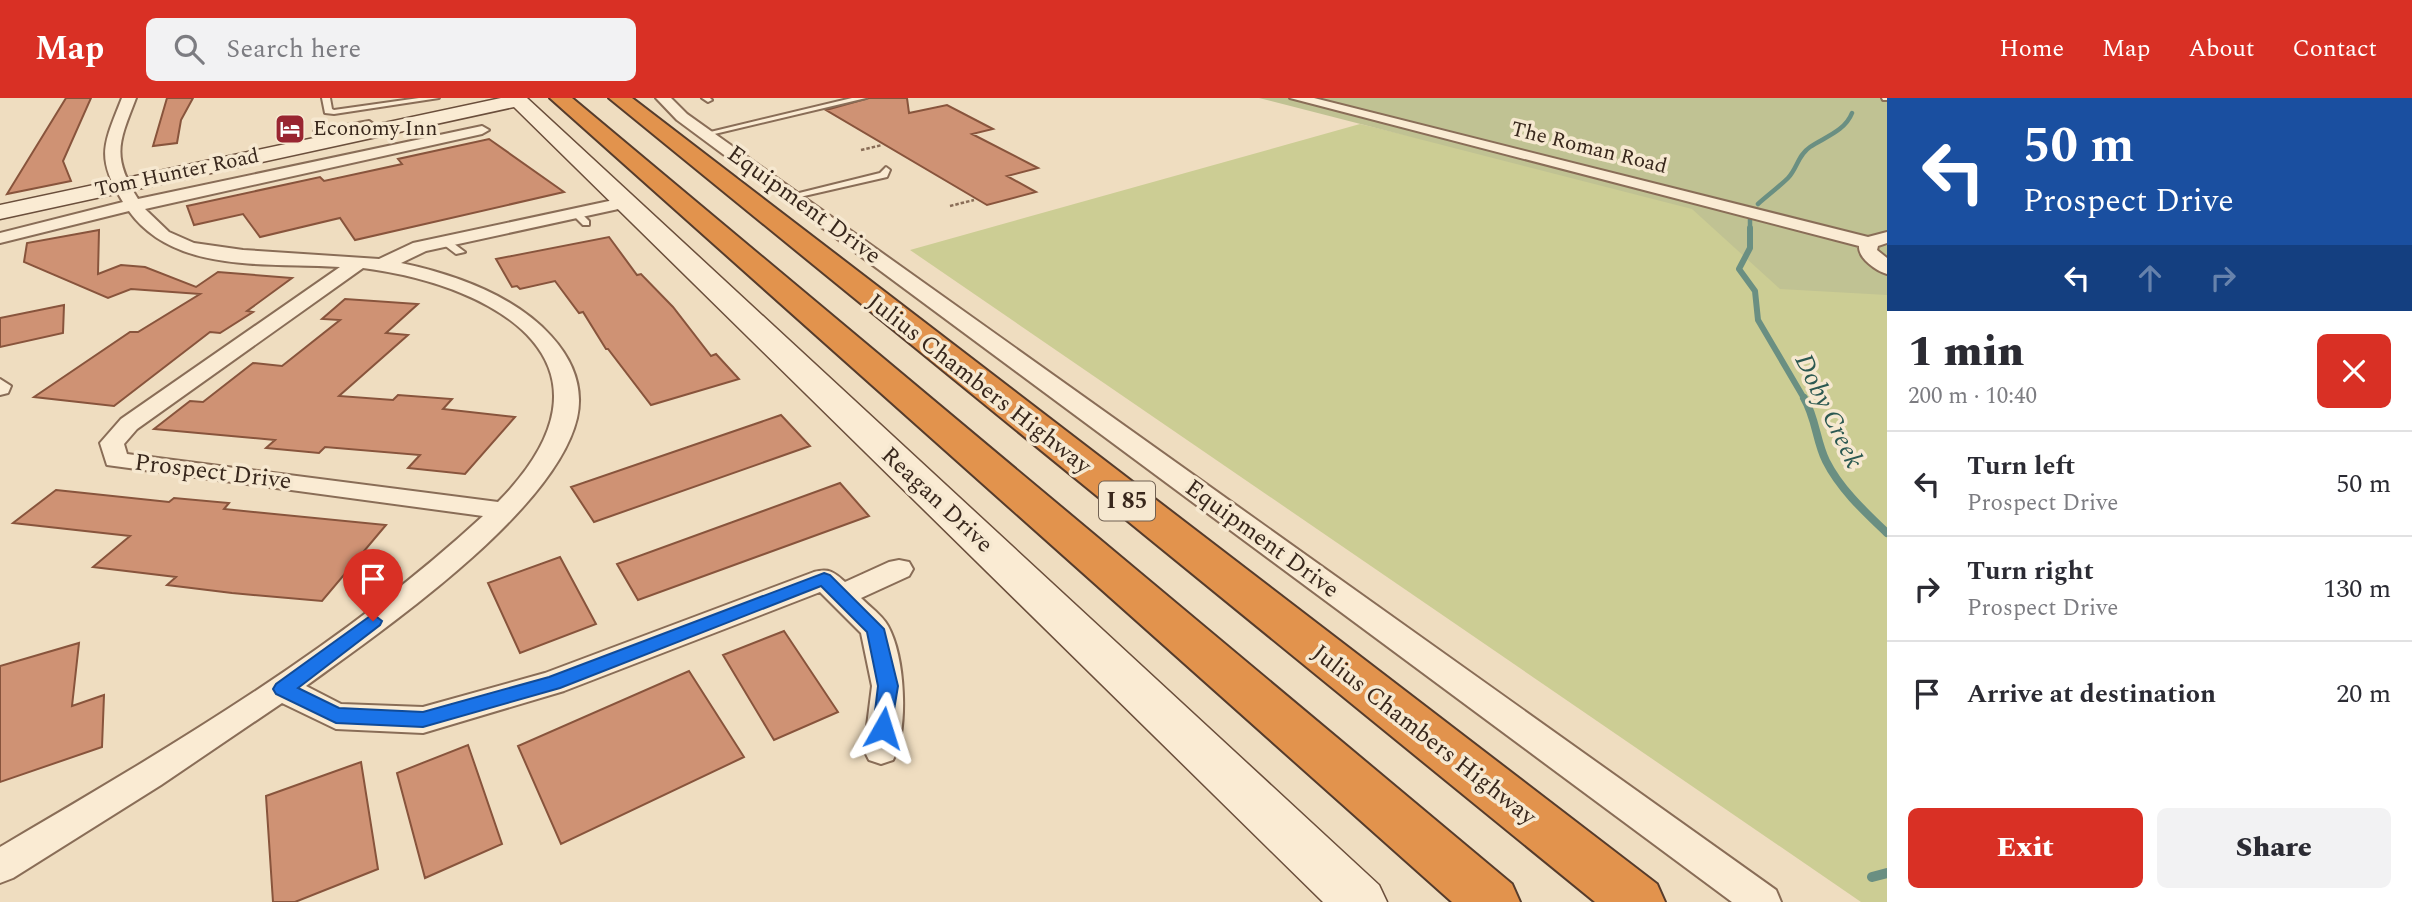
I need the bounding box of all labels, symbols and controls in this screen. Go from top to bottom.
search box [146,18,636,81]
text: Map [35,24,104,74]
text: Search here [226,29,361,69]
icon: search [170,30,208,68]
text: Home [1999,31,2064,67]
text: Map [2102,31,2150,67]
text: About [2188,31,2254,67]
text: Contact [2292,31,2377,67]
text: 50 m [2023,109,2134,184]
hotel icon: Economy Inn [273,112,307,146]
place label: Economy Inn [313,113,437,145]
street label: The Roman Road [1507,113,1671,183]
icon: left [1908,126,1999,217]
street label: Equipment Drive [719,137,889,273]
street label: Tom Hunter Road [92,140,262,206]
text: Prospect Drive [2023,177,2234,226]
icon: left [2058,259,2096,297]
icon: ahead [2131,259,2169,297]
icon: right [2204,259,2242,297]
street label: Julius Chambers Highway [859,285,1100,484]
text: 1 min [1908,321,2024,384]
button: close [2317,334,2391,408]
water label: Doby Creek [1784,347,1874,475]
text: 200 m · 10:40 [1908,379,2037,414]
street label: Reagan Drive [873,438,1001,562]
street label: Prospect Drive [132,445,294,499]
text: Turn left [1967,446,2075,486]
text: 50 m [2336,464,2391,504]
icon: left [1908,465,1946,503]
street label: Equipment Drive [1177,471,1347,607]
road number: I 85 [1099,482,1155,520]
text: Prospect Drive [1967,486,2118,521]
pin [343,549,403,621]
text: Turn right [1967,551,2094,591]
icon: arrive [354,560,392,598]
text: 130 m [2323,569,2391,609]
icon: right [1908,570,1946,608]
text: Prospect Drive [1967,591,2118,626]
street label: Julius Chambers Highway [1304,636,1545,835]
text: Arrive at destination [1967,674,2216,714]
text: 20 m [2336,674,2391,714]
icon: arrive [1908,675,1946,713]
position arrow [846,691,920,765]
button: Exit [1908,808,2143,888]
button: Share [2157,808,2391,888]

